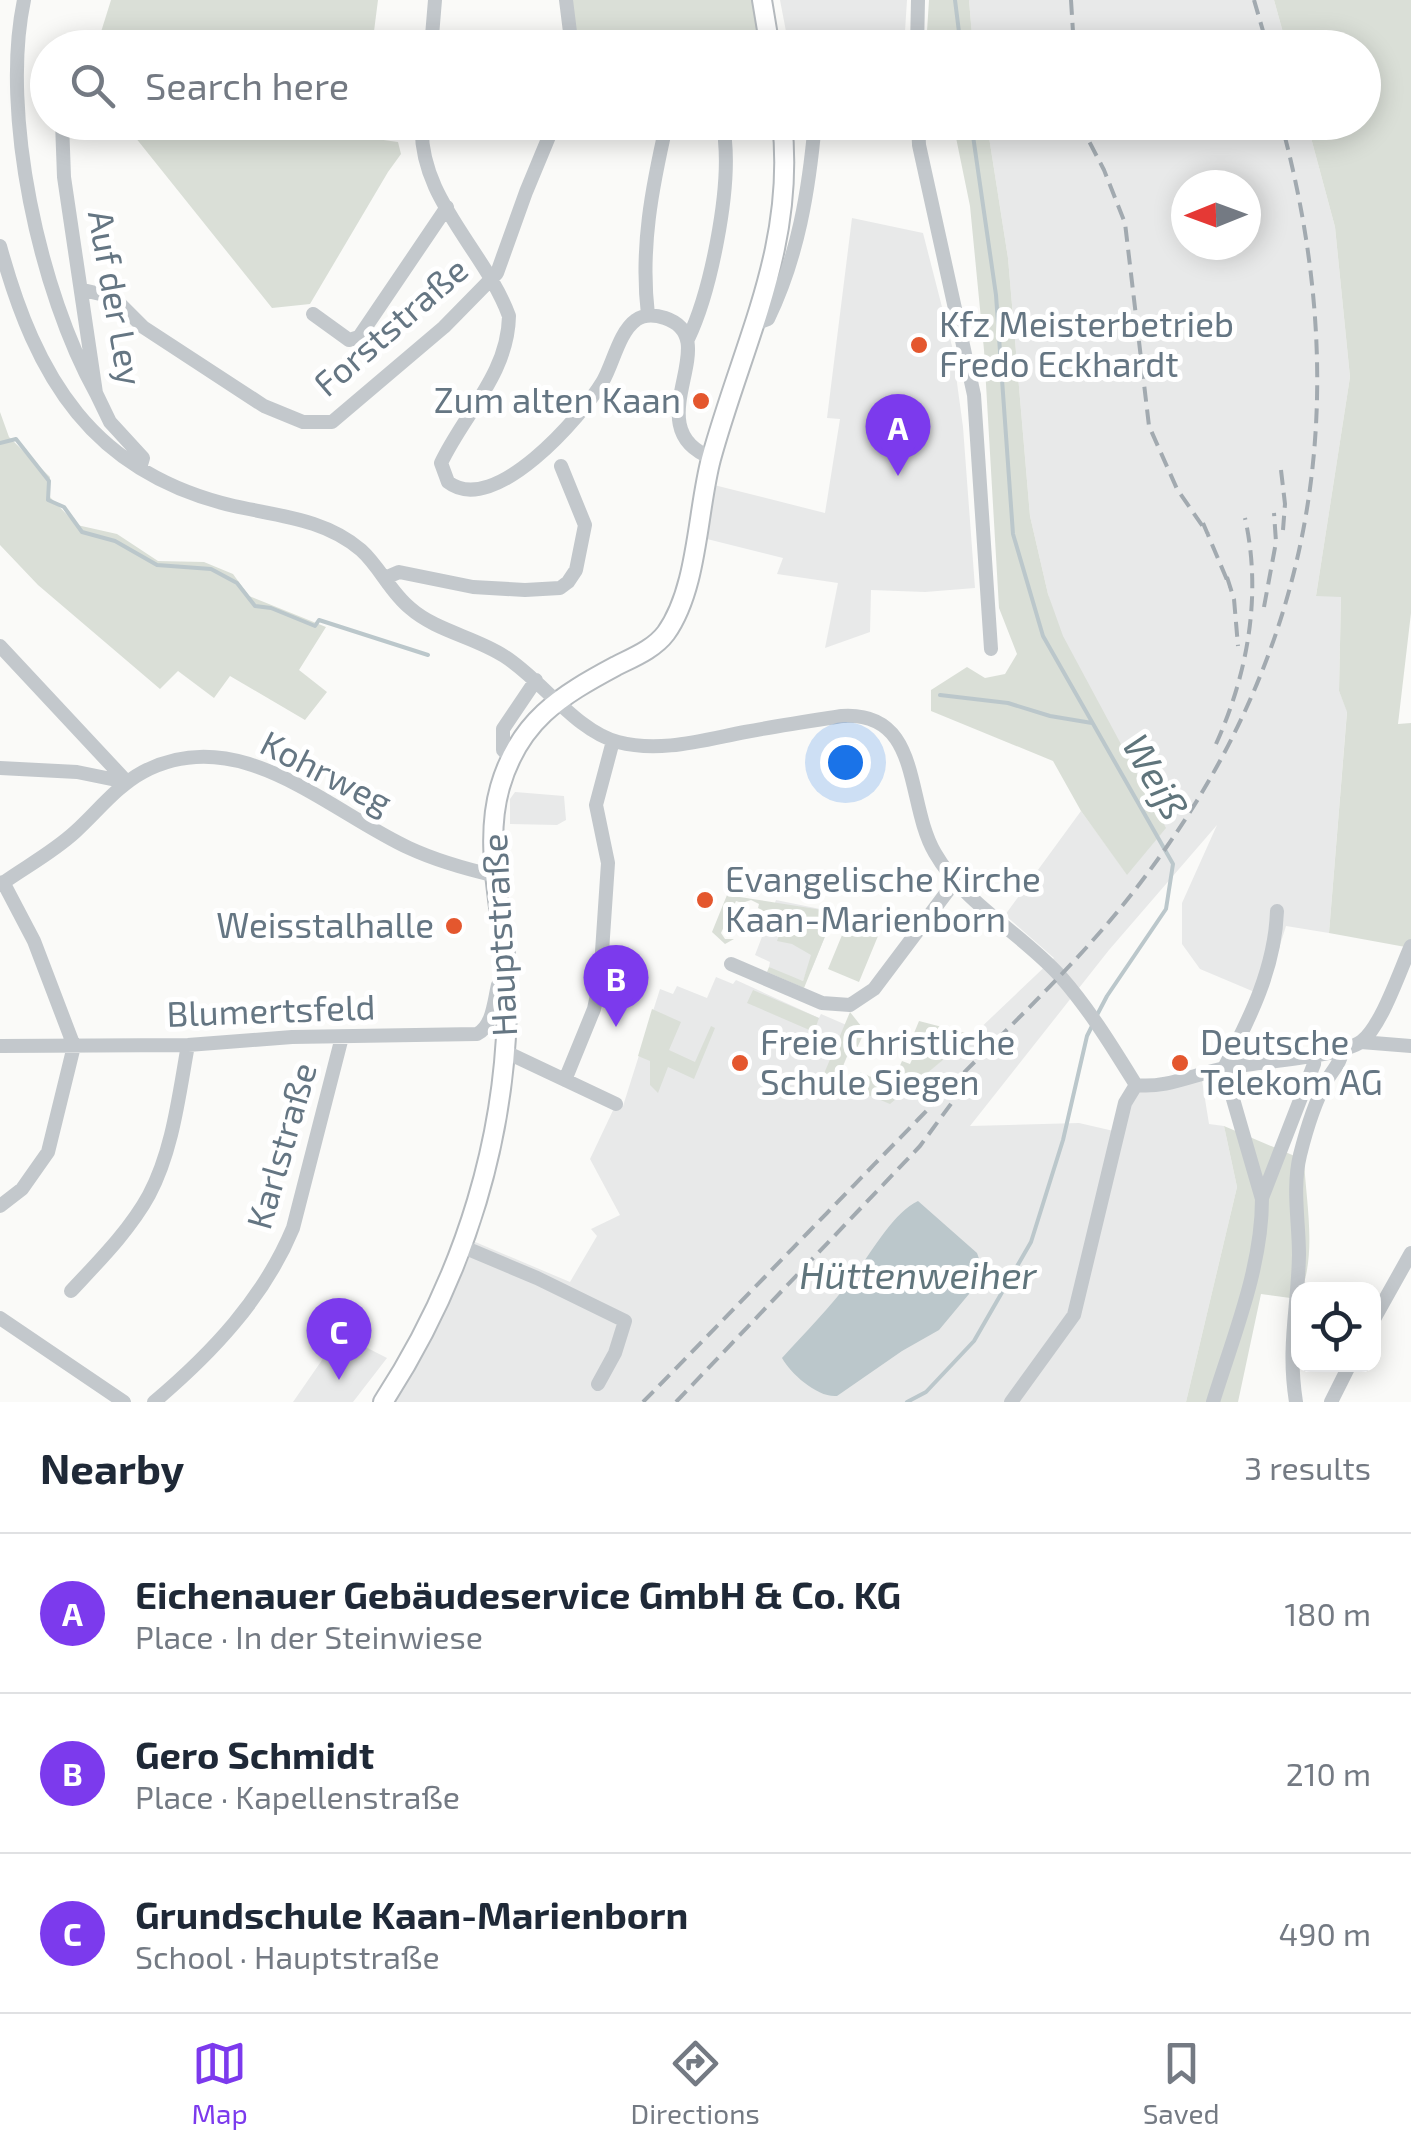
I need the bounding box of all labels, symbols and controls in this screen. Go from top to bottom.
search box [30,30,1381,140]
icon: search [65,58,120,113]
text: Search here [145,62,349,108]
north arrow [1171,170,1261,260]
street label: Auf der Ley [81,207,153,389]
street label: Forststraße [304,247,475,404]
place label: Kfz Meisterbetrieb Fredo Eckhardt [939,302,1234,384]
marker: Kfz Meisterbetrieb Fredo Eckhardt [908,334,930,356]
place label: Zum alten Kaan [434,378,681,420]
marker: Zum alten Kaan [690,390,712,412]
pin: A [866,394,930,476]
street label: Kohrweg [254,720,400,822]
water label: Weiß [1114,725,1199,827]
your location [820,737,871,788]
street label: Hauptstraße [472,833,524,1038]
place label: Evangelische Kirche Kaan-Marienborn [725,857,1041,939]
marker: Evangelische Kirche Kaan-Marienborn [694,889,716,911]
place label: Weisstalhalle [216,903,434,945]
marker: Weisstalhalle [443,915,465,937]
pin: B [584,944,648,1027]
street label: Blumertsfeld [166,984,376,1034]
place label: Freie Christliche Schule Siegen [760,1020,1015,1102]
place label: Deutsche Telekom AG [1200,1020,1383,1102]
marker: Freie Christliche Schule Siegen [729,1052,751,1074]
marker: Deutsche Telekom AG [1169,1052,1191,1074]
street label: Karlstraße [236,1057,324,1233]
water label: Hüttenweiher [799,1251,1038,1297]
map controls [1291,1282,1381,1372]
button: locate [1291,1282,1381,1372]
pin: C [306,1298,372,1380]
text: Nearby [40,1442,184,1492]
text: 3 results [1244,1448,1371,1486]
text: Eichenauer Gebäudeservice GmbH & Co. KG [135,1571,901,1617]
text: A [62,1594,83,1632]
text: 180 m [1284,1594,1371,1632]
text: Place · In der Steinwiese [135,1617,483,1655]
text: Gero Schmidt [135,1731,374,1777]
text: B [62,1754,83,1792]
text: 210 m [1286,1754,1371,1792]
text: Place · Kapellenstraße [135,1777,460,1815]
text: Grundschule Kaan-Marienborn [135,1891,688,1937]
text: C [63,1914,82,1952]
text: 490 m [1279,1914,1371,1952]
text: School · Hauptstraße [135,1937,440,1975]
tab: Map [191,2036,248,2130]
tab: Directions [631,2036,760,2130]
tab: Saved [1143,2036,1220,2130]

